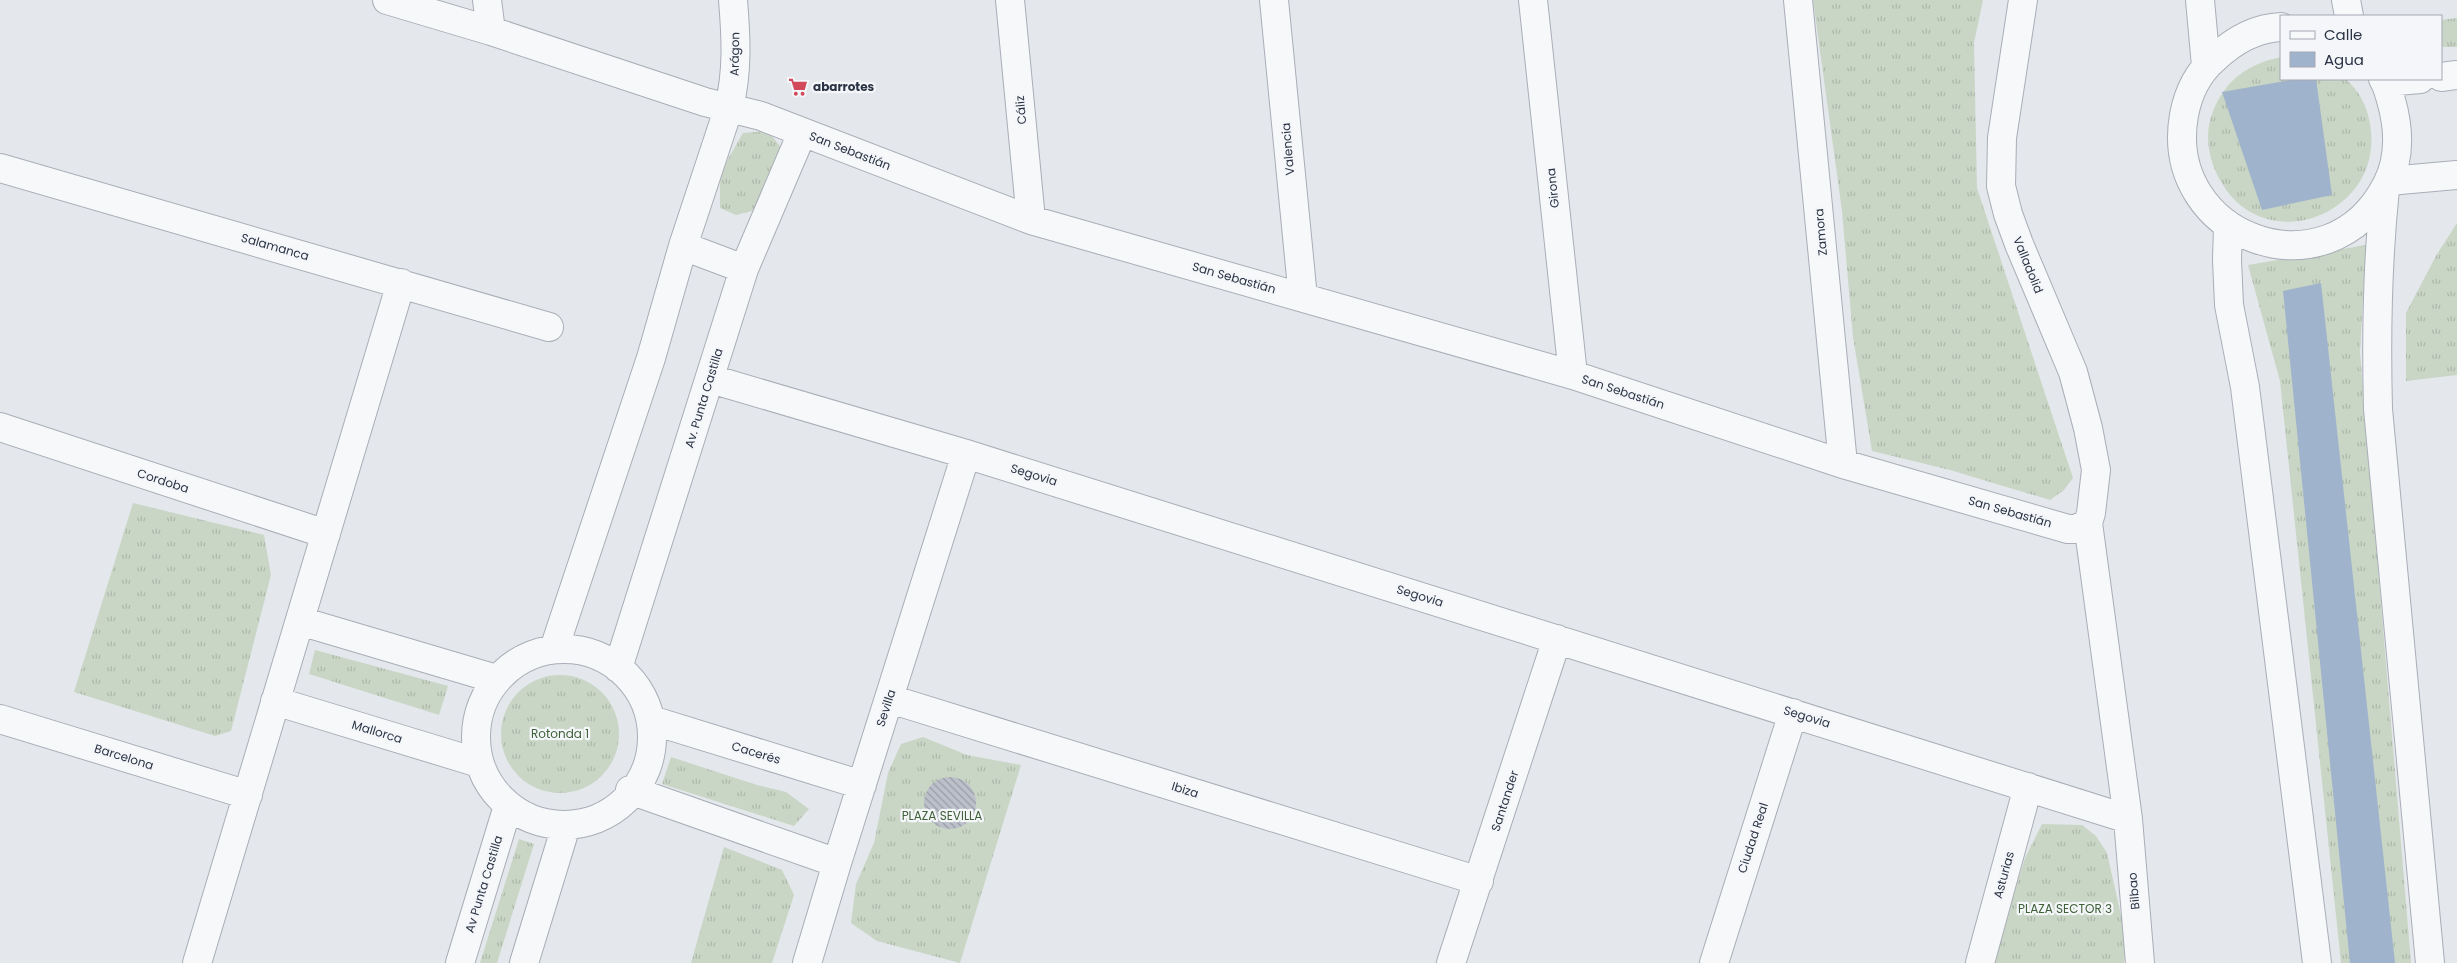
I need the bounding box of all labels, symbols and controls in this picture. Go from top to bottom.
legend [2280,15,2442,80]
text: Calle [2324,24,2362,45]
street label: Arágon [726,32,743,76]
text: Agua [2324,49,2364,70]
supermarket icon: abarrotes [787,76,809,98]
place label: abarrotes [813,78,875,95]
street label: Cáliz [1011,95,1030,125]
street label: Valencia [1277,122,1298,176]
street label: San Sebastián [807,127,893,174]
street label: Girona [1542,167,1563,209]
street label: Zamora [1810,208,1831,256]
street label: Salamanca [239,229,311,264]
street label: Valladolid [2009,234,2048,296]
street label: San Sebastián [1190,257,1278,298]
street label: Av. Punta Castilla [680,346,727,450]
street label: San Sebastián [1580,370,1667,413]
street label: Segovia [1009,459,1060,490]
street label: Cordoba [135,464,191,497]
street label: San Sebastián [1966,491,2054,532]
street label: Segovia [1395,580,1446,611]
street label: Sevilla [872,687,900,729]
street label: Segovia [1782,701,1833,732]
street label: Mallorca [350,716,404,747]
park label: Rotonda 1 [531,725,589,742]
street label: Cacerés [730,737,783,768]
street label: Barcelona [92,739,156,774]
street label: Santander [1487,768,1523,833]
street label: Ibiza [1169,777,1201,802]
street label: Ciudad Real [1733,800,1772,875]
park label: PLAZA SEVILLA [902,807,982,824]
street label: Av Punta Castilla [461,833,506,935]
street label: Asturias [1989,849,2018,900]
street label: Bilbao [2123,871,2144,910]
park label: PLAZA SECTOR 3 [2018,900,2112,917]

